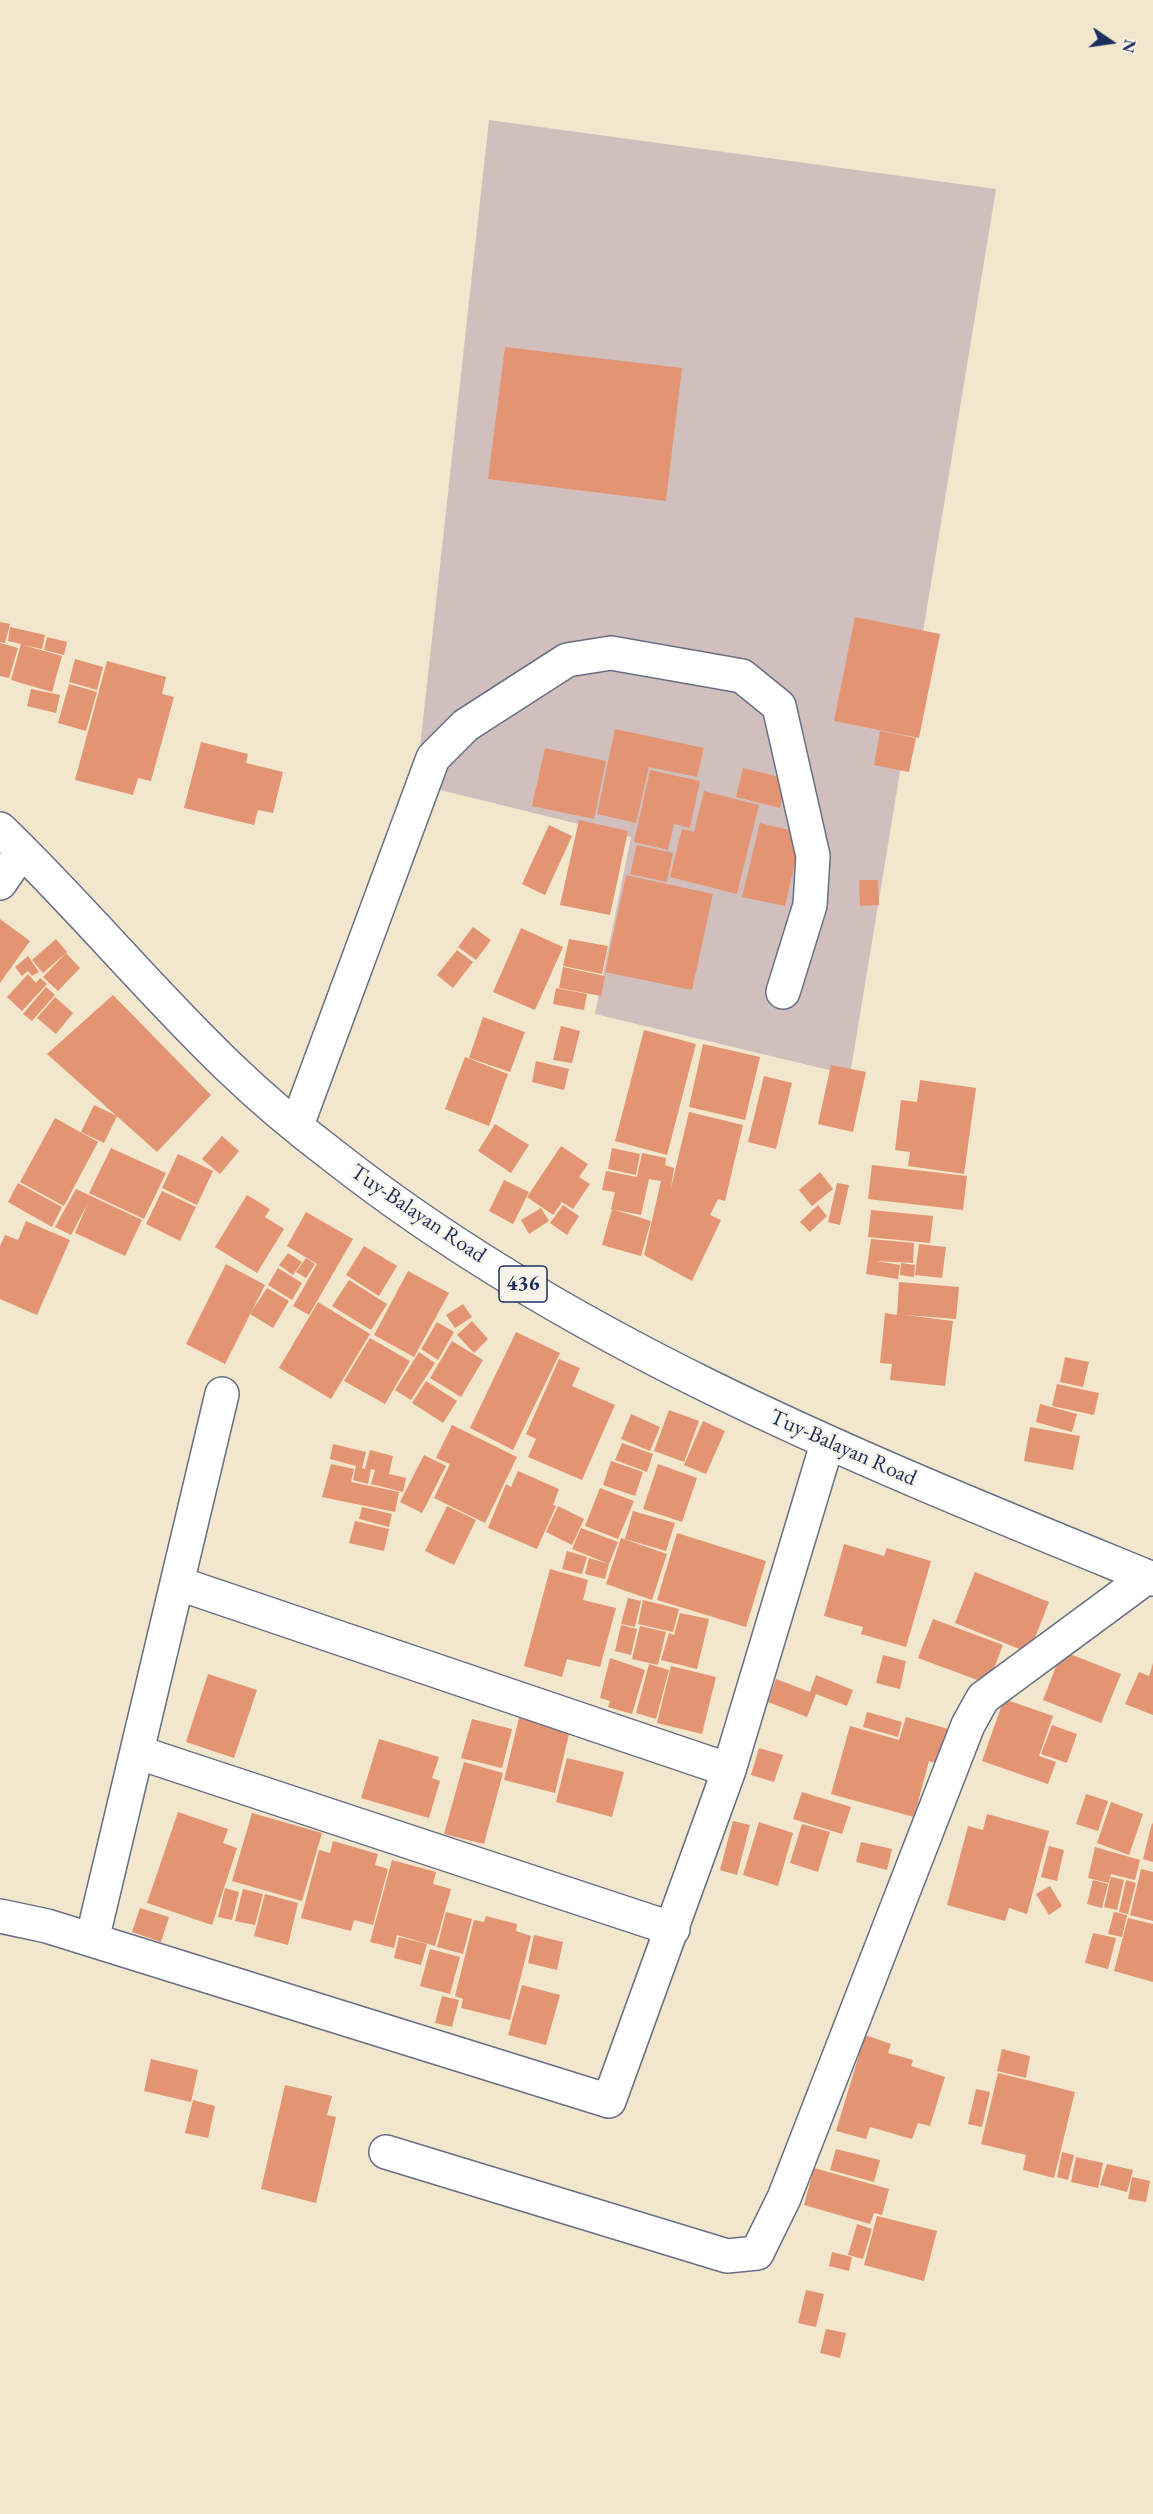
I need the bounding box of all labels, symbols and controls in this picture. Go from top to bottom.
north arrow [1081,12,1141,72]
text: N [1117,37,1141,55]
street label: Tuy-Balayan Road [345,1159,491,1269]
road number: 436 [499,1266,547,1302]
street label: Tuy-Balayan Road [766,1404,920,1492]

